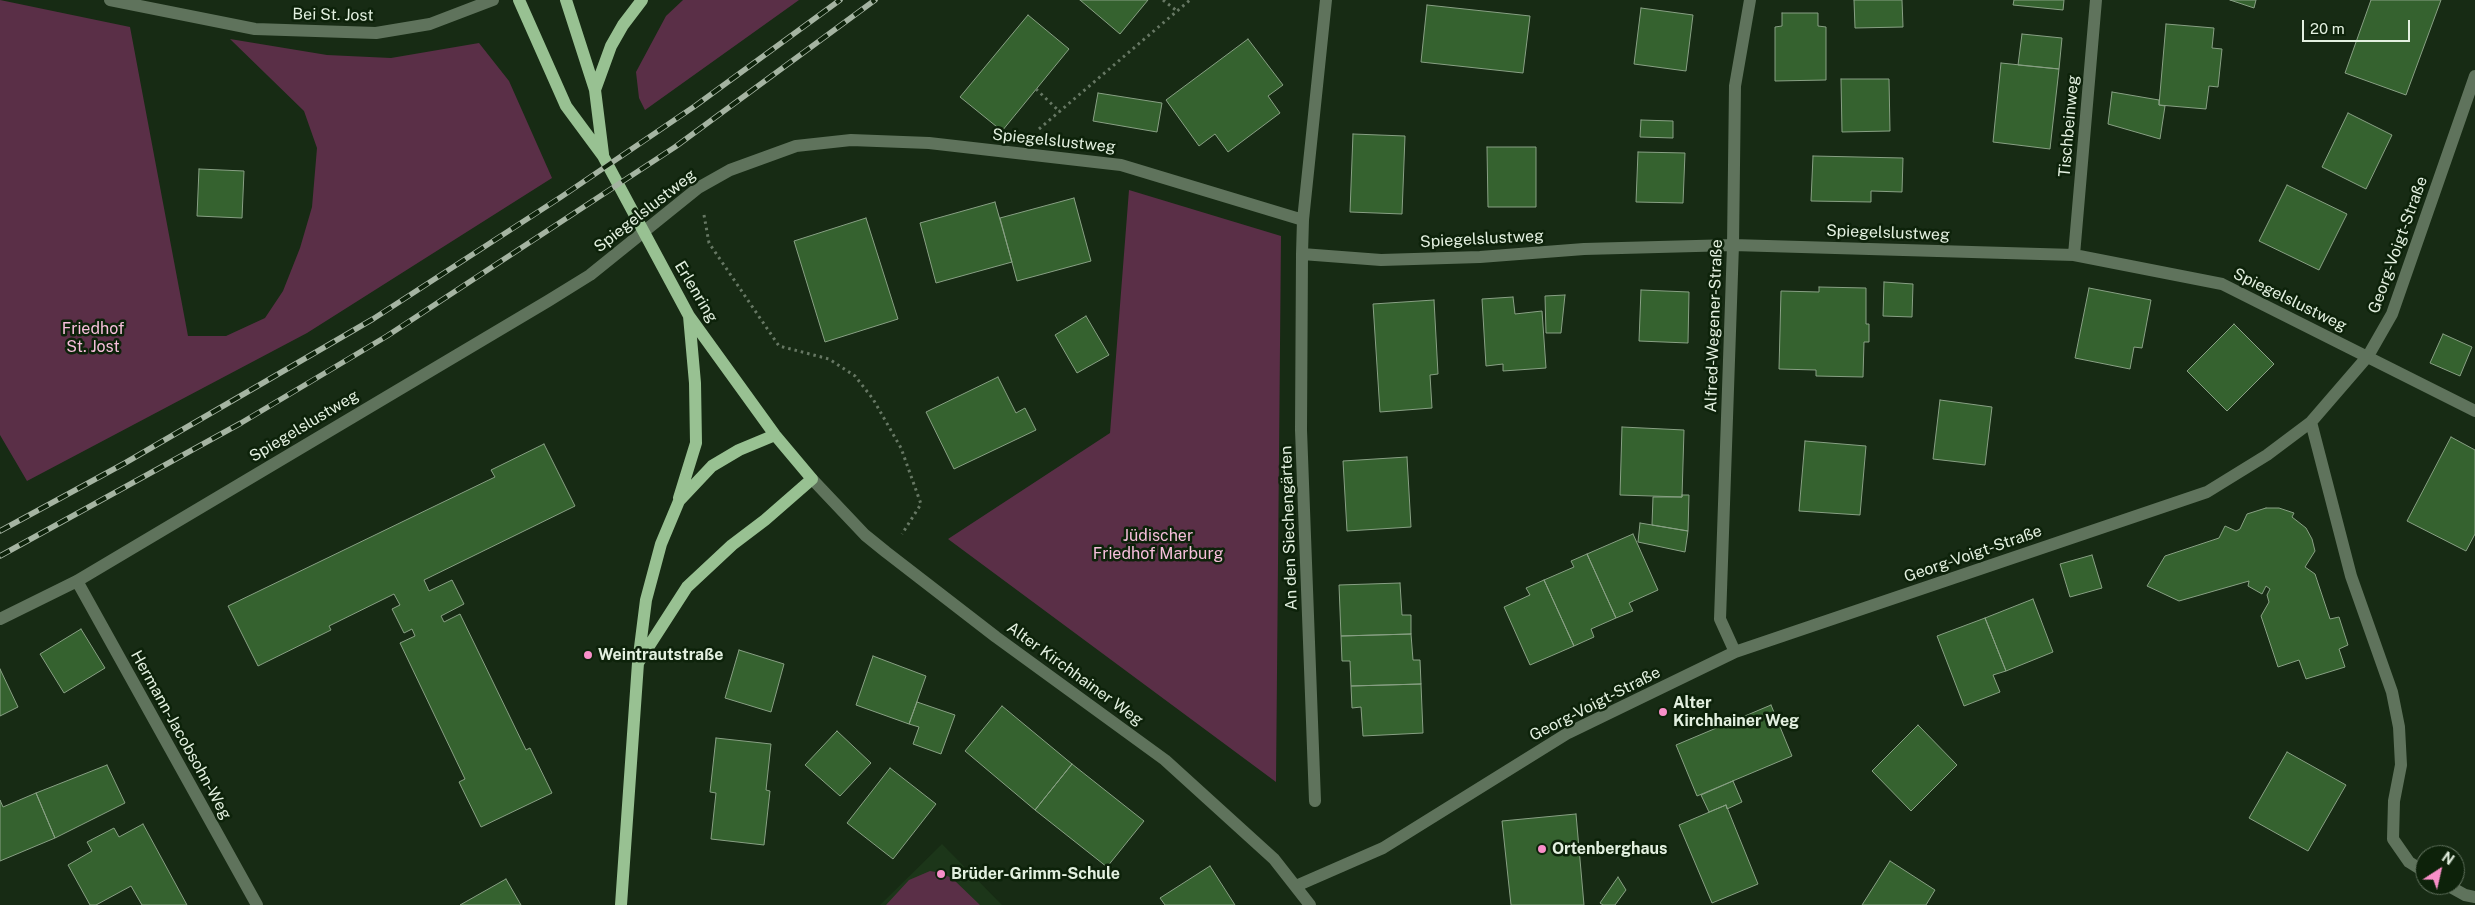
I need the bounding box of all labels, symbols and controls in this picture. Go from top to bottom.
street label: Bei St. Jost [292,5,374,25]
scale bar [2305,10,2412,42]
text: 20 m [2310,20,2345,37]
street label: Tischbeinweg [2055,74,2083,178]
street label: Spiegelslustweg [991,125,1117,157]
street label: Spiegelslustweg [590,165,700,257]
street label: Georg-Voigt-Straße [2364,174,2432,316]
street label: Spiegelslustweg [1826,221,1950,245]
street label: Spiegelslustweg [1420,226,1544,252]
street label: Alfred-Wegener-Straße [1701,239,1727,413]
street label: Erlenring [670,258,722,326]
street label: Spiegelslustweg [2230,264,2350,336]
park label: Friedhof St. Jost [62,319,124,357]
street label: Spiegelslustweg [246,386,362,466]
street label: An den Siechengärten [1277,445,1301,611]
street label: Georg-Voigt-Straße [1902,521,2044,587]
park label: Jüdischer Friedhof Marburg [1093,526,1223,564]
street label: Alter Kirchhainer Weg [1003,618,1147,730]
place label: Weintrautstraße [598,645,723,665]
street label: Hermann-Jacobsohn-Weg [126,647,236,823]
marker: Weintrautstraße [582,649,594,661]
street label: Georg-Voigt-Straße [1526,663,1664,745]
place label: Alter Kirchhainer Weg [1673,693,1799,731]
marker: Alter Kirchhainer Weg [1657,706,1669,718]
place label: Ortenberghaus [1552,839,1667,859]
marker: Ortenberghaus [1536,843,1548,855]
north arrow [2415,845,2465,895]
text: N [2439,849,2457,868]
place label: Brüder-Grimm-Schule [951,864,1120,884]
marker: Brüder-Grimm-Schule [935,868,947,880]

